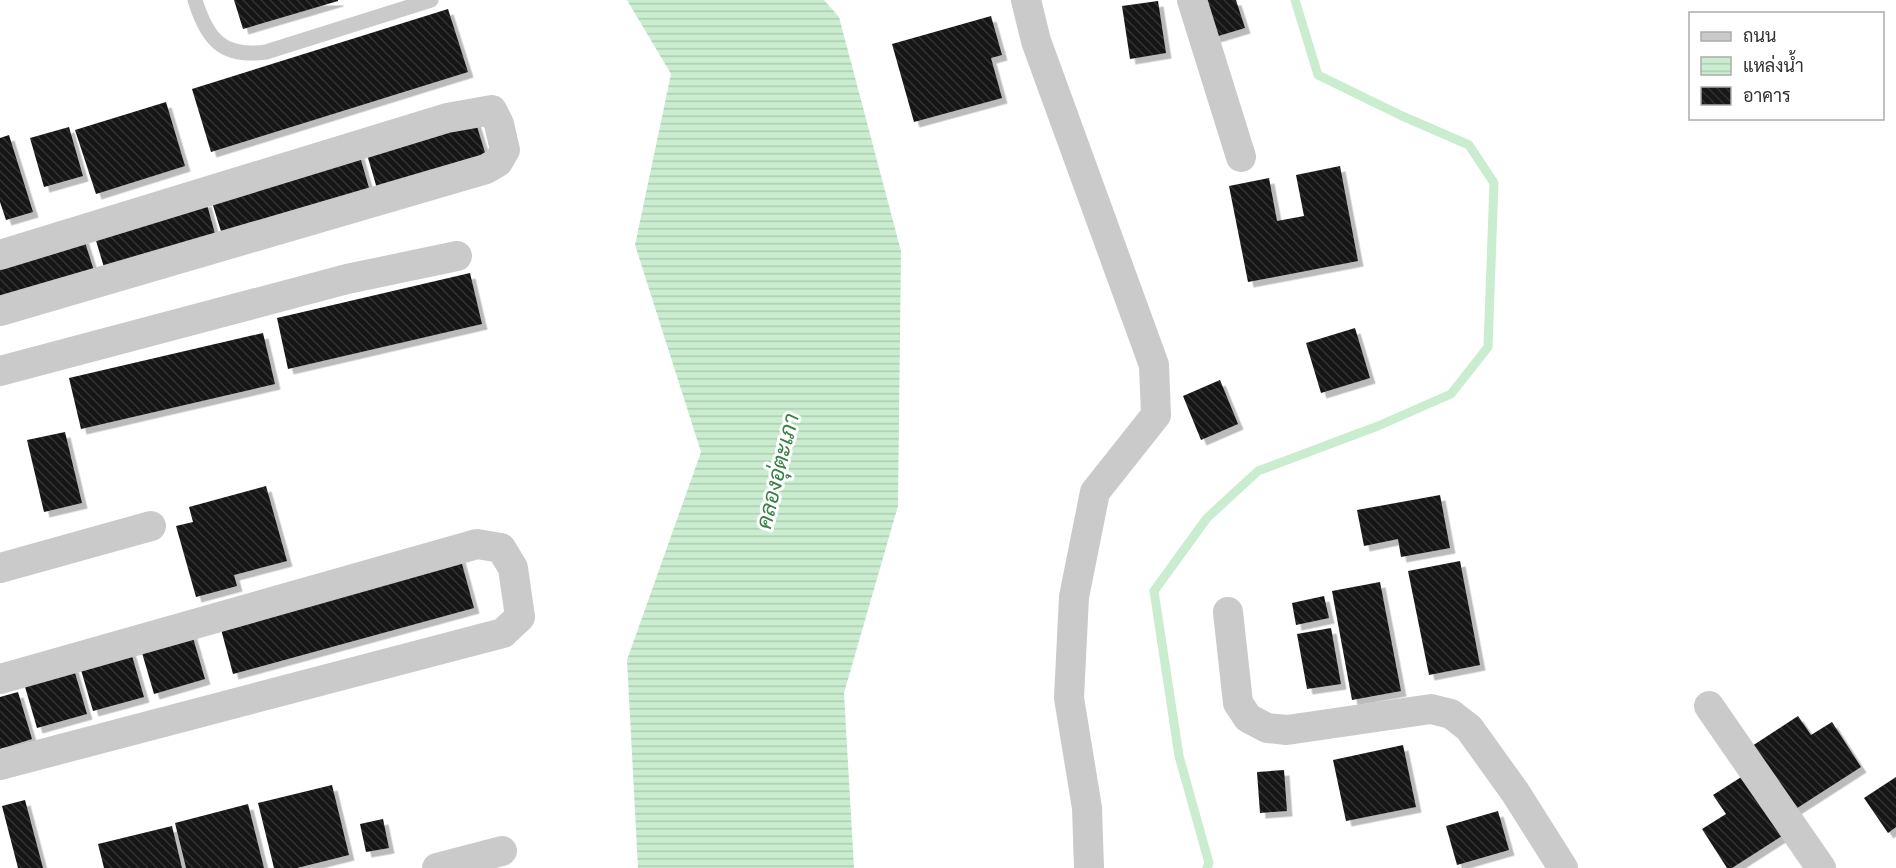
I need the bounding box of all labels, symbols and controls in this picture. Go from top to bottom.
legend [1689,12,1884,120]
text: ถนน [1743,23,1776,47]
text: แหล่งน้ำ [1743,50,1804,77]
text: อาคาร [1743,83,1791,107]
water label: คลองอุ่ตะเภา [748,410,807,532]

